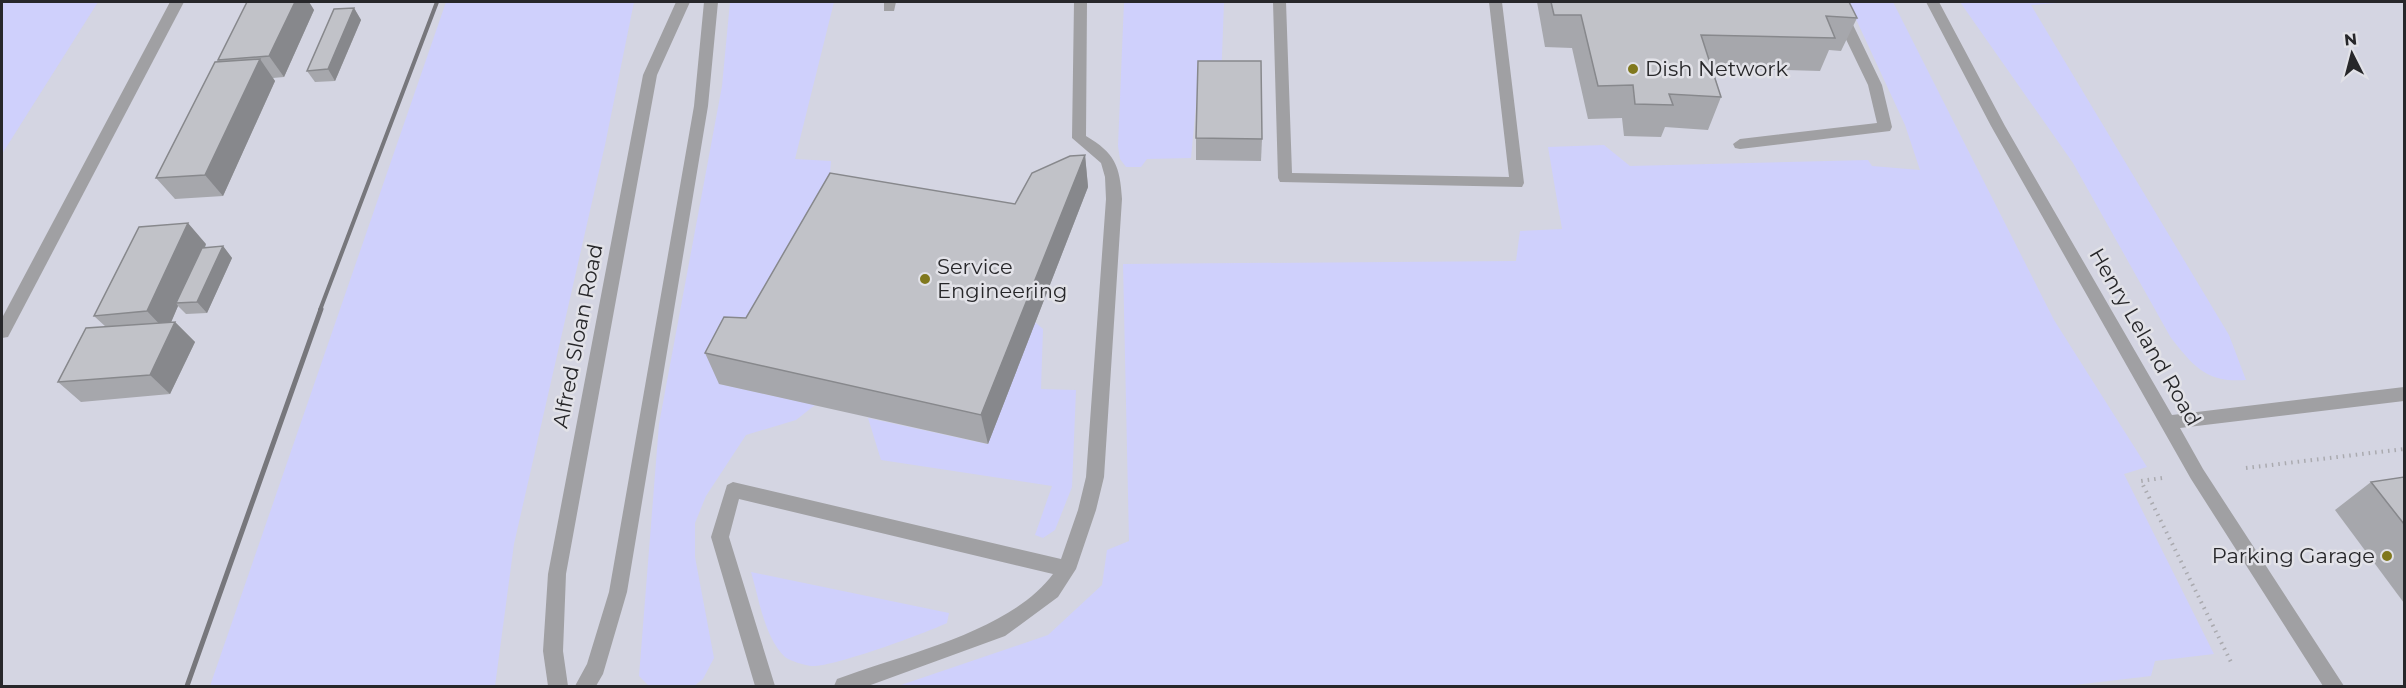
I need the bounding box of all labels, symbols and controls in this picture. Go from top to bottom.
north arrow [2322,24,2382,84]
text: N [2343,29,2358,50]
place label: Dish Network [1645,56,1789,81]
marker: Dish Network [1626,62,1640,76]
street label: Alfred Sloan Road [547,242,608,430]
street label: Henry Leland Road [2084,244,2206,430]
place label: Service Engineering [937,254,1067,303]
marker: Service Engineering [918,272,932,286]
place label: Parking Garage [2212,543,2375,568]
marker: Parking Garage [2380,549,2394,563]

